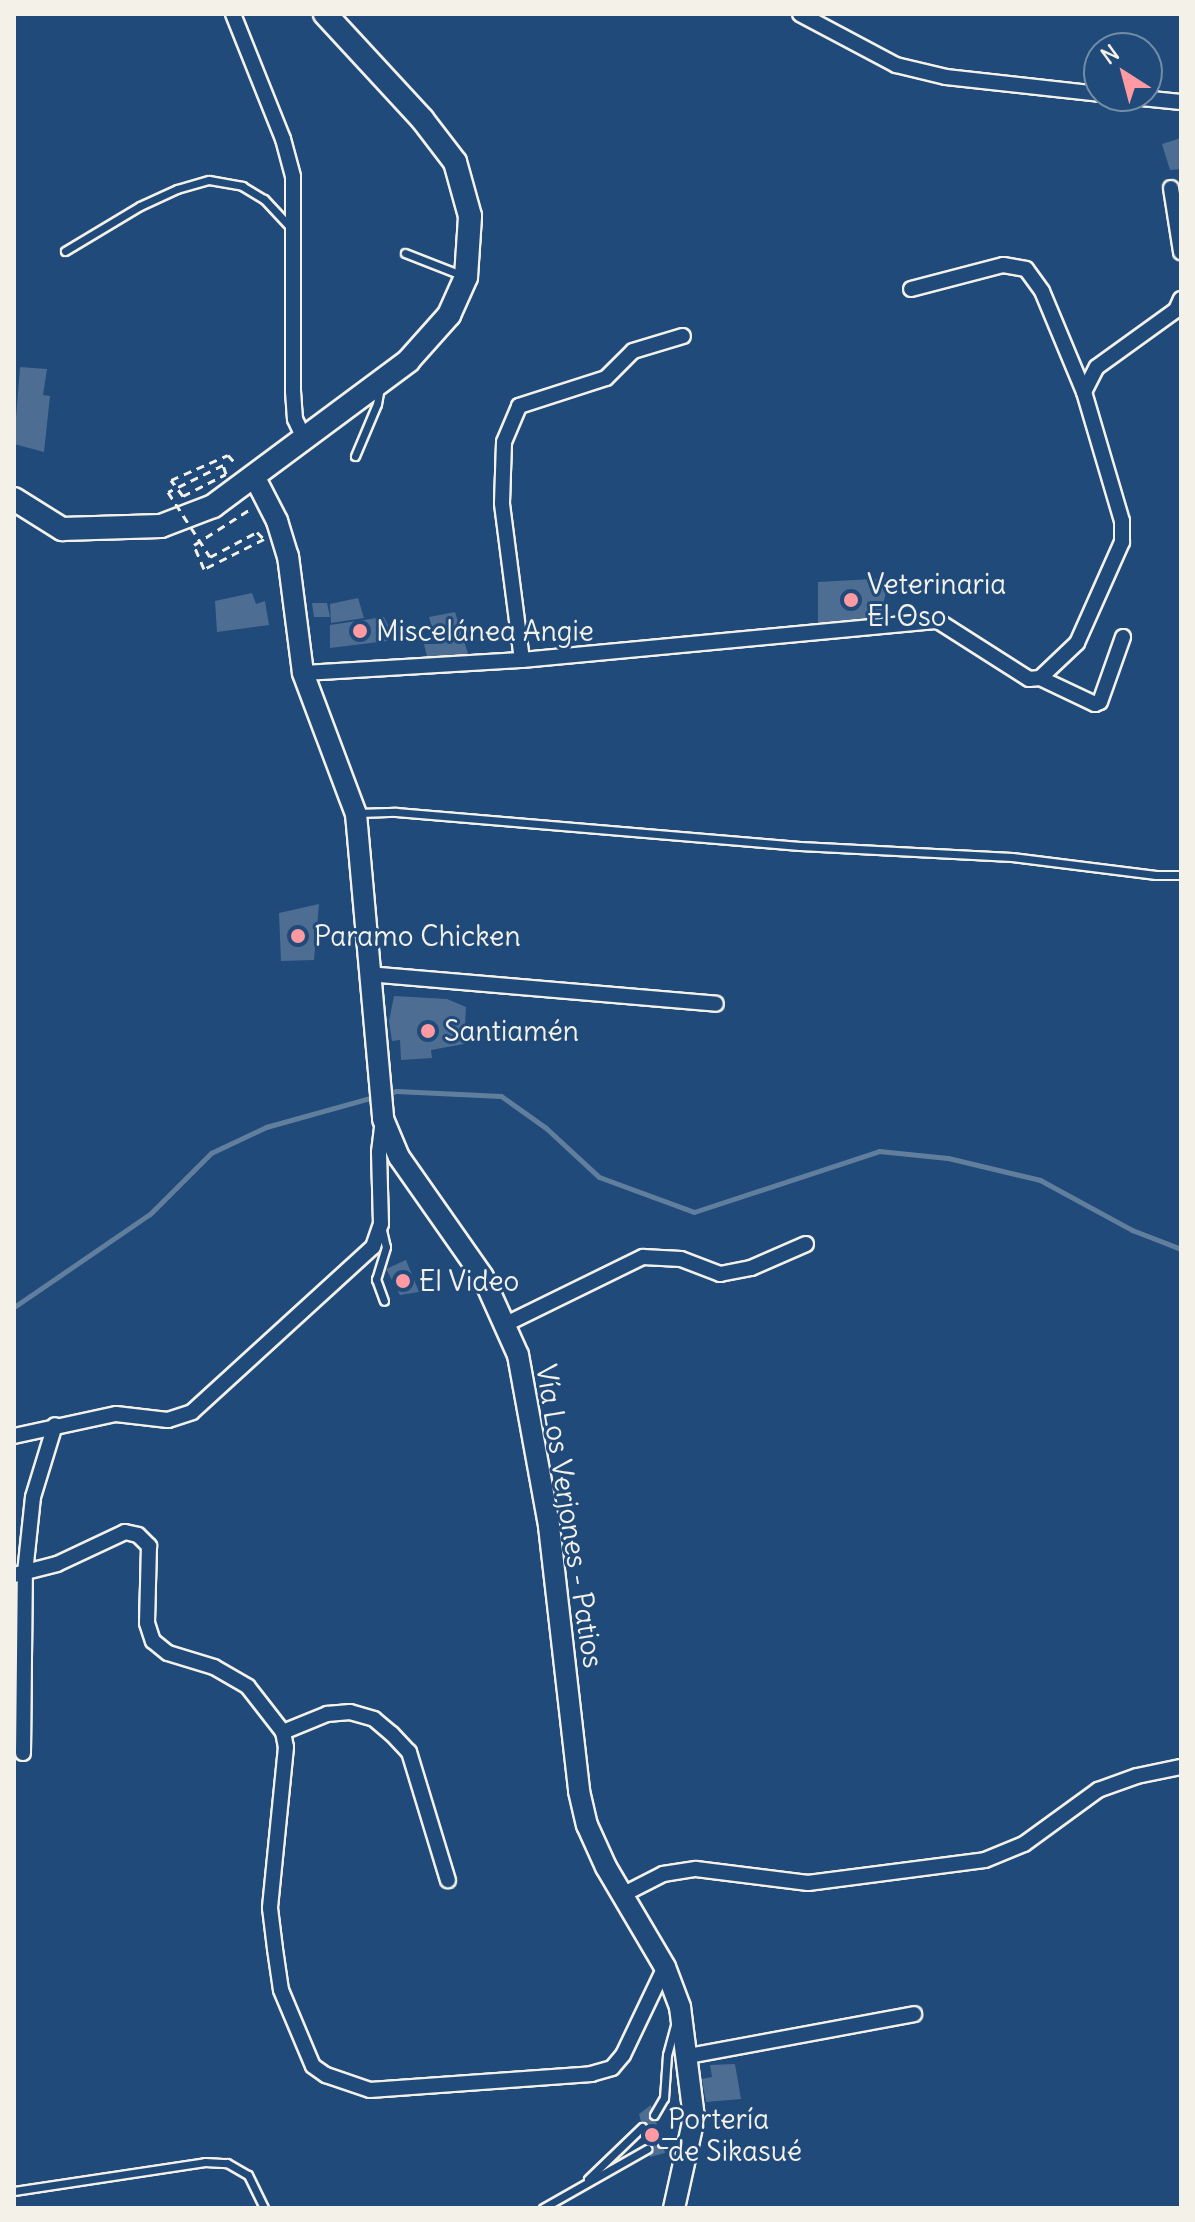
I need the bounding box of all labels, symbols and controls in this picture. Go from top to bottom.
north arrow [1083,32,1163,112]
text: N [1096,38,1124,70]
place label: Veterinaria El Oso [867,567,1006,633]
marker: Veterinaria El Oso [842,591,860,609]
place label: Miscelánea Angie [376,614,594,648]
marker: Miscelánea Angie [351,622,369,640]
place label: Paramo Chicken [314,919,521,953]
marker: Paramo Chicken [289,927,307,945]
place label: Santiamén [444,1014,579,1048]
marker: Santiamén [419,1022,437,1040]
place label: El Video [419,1264,519,1298]
marker: El Video [394,1272,412,1290]
street label: Vía Los Verjones - Patios [529,1362,611,1670]
place label: Portería de Sikasué [668,2102,802,2168]
marker: Portería de Sikasué [643,2126,661,2144]

